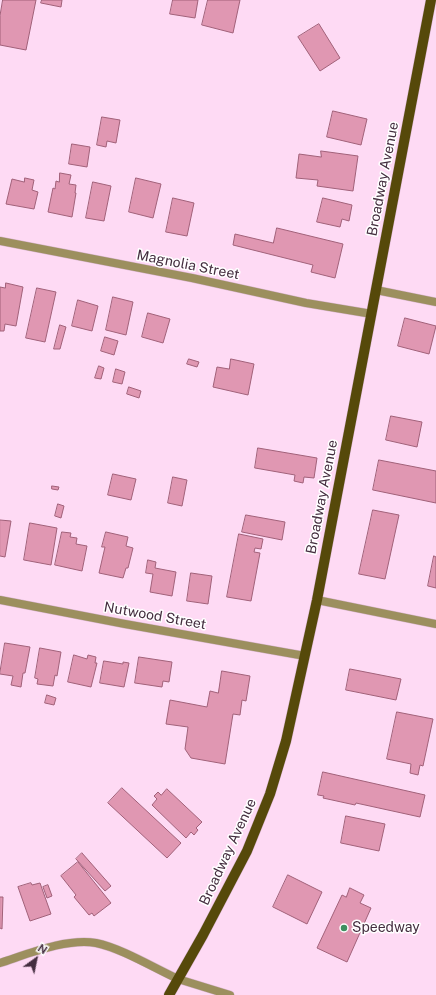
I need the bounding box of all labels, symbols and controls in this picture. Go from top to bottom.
street label: Broadway Avenue [364,121,402,237]
street label: Magnolia Street [135,247,241,283]
street label: Broadway Avenue [303,439,341,555]
street label: Nutwood Street [103,599,207,633]
street label: Broadway Avenue [196,796,260,908]
place label: Speedway [352,920,420,936]
marker: Speedway [339,923,349,933]
north arrow [16,939,56,979]
text: N [36,942,49,956]

